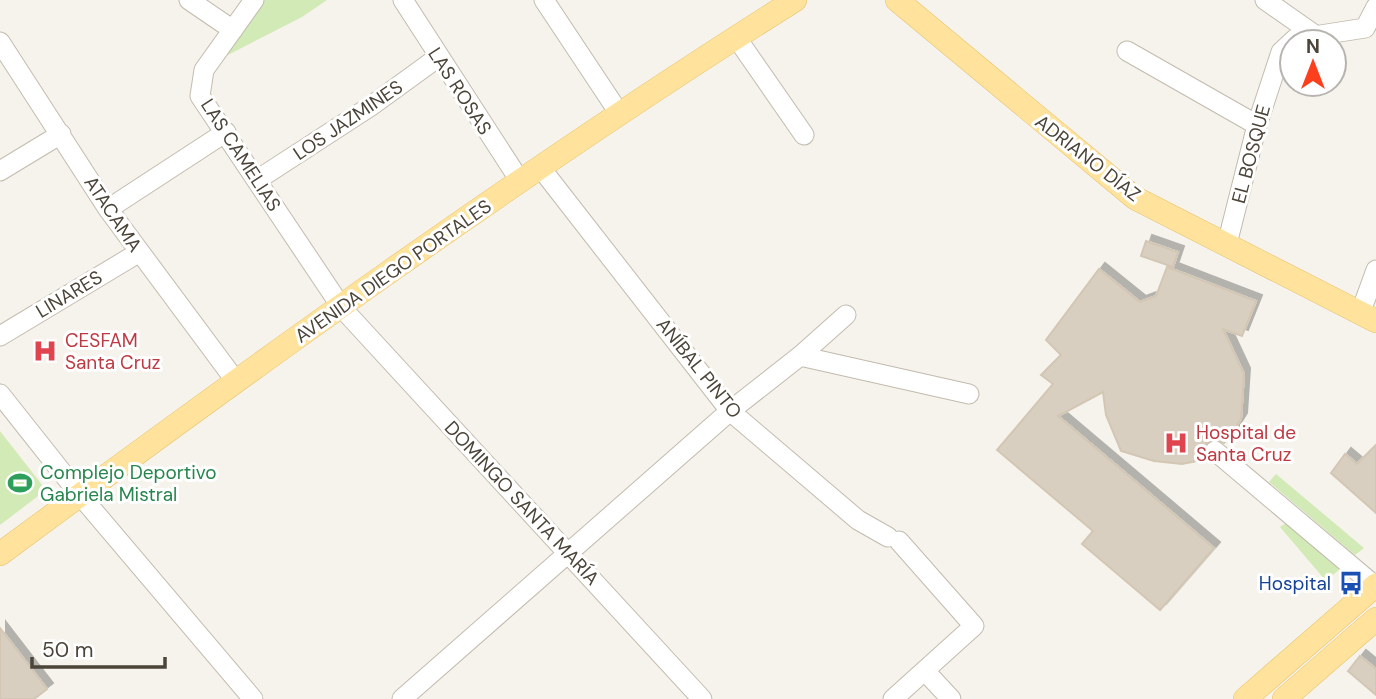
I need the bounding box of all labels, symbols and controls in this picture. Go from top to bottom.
north arrow [1278,28,1348,98]
text: N [1306,34,1320,59]
street label: LAS ROSAS [422,43,498,139]
street label: LOS JAZMINES [288,74,408,166]
street label: LAS CAMELIAS [195,94,287,216]
street label: EL BOSQUE [1226,102,1276,206]
street label: ADRIANO DÍAZ [1030,109,1146,207]
street label: ATACAMA [78,171,148,257]
street label: AVENIDA DIEGO PORTALES [290,193,496,349]
street label: LINARES [31,264,107,324]
street label: ANÍBAL PINTO [651,313,747,423]
place label: CESFAM Santa Cruz [65,328,160,375]
hospital icon: CESFAM Santa Cruz [31,337,59,365]
street label: DOMINGO SANTA MARÍA [439,415,605,591]
place label: Hospital de Santa Cruz [1196,420,1296,467]
hospital icon: Hospital de Santa Cruz [1162,429,1190,457]
place label: Complejo Deportivo Gabriela Mistral [40,460,217,507]
sports icon: Complejo Deportivo Gabriela Mistral [6,469,34,497]
bus stop icon: Hospital [1337,569,1365,597]
place label: Hospital [1259,571,1331,596]
scale bar [32,626,164,670]
text: 50 m [42,636,93,664]

